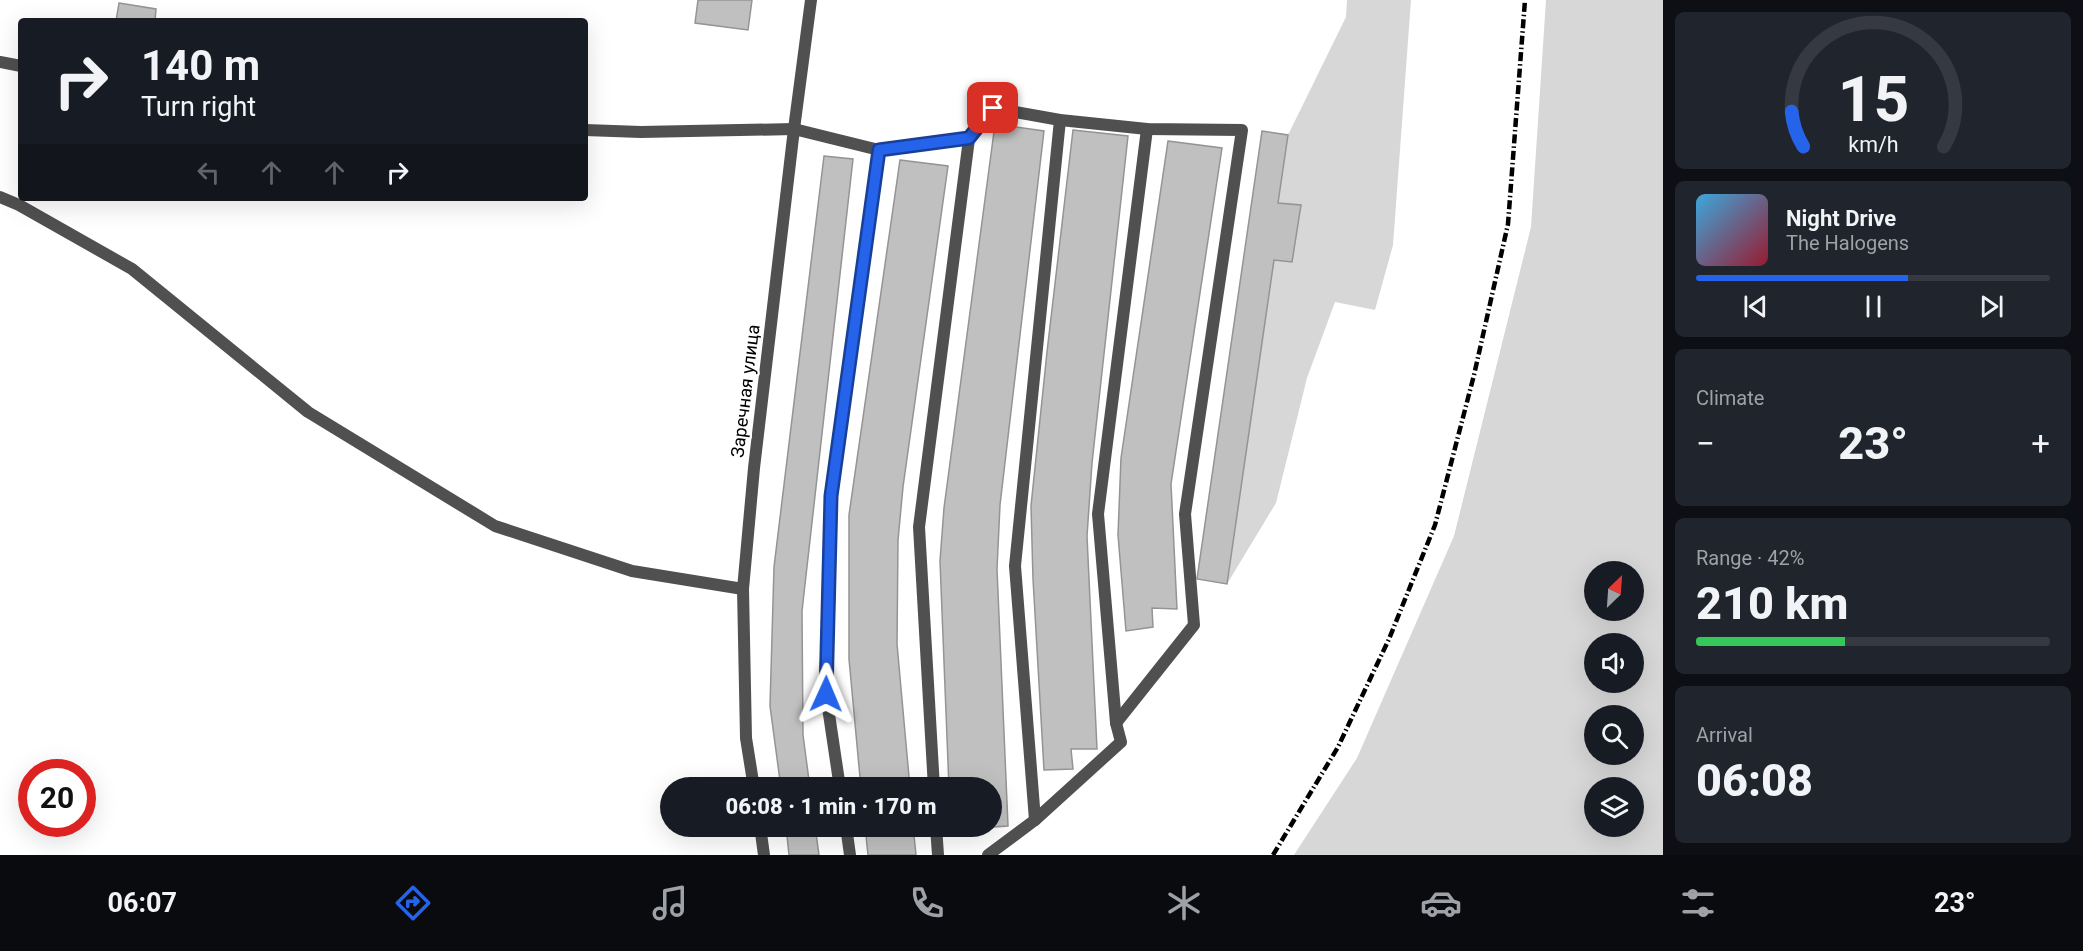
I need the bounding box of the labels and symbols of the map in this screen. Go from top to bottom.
pin [967,82,1018,133]
street label: Заречная улица [726,323,764,459]
north arrow [1584,561,1644,621]
position arrow [794,662,858,726]
speed limit sign: 20 [18,759,96,837]

